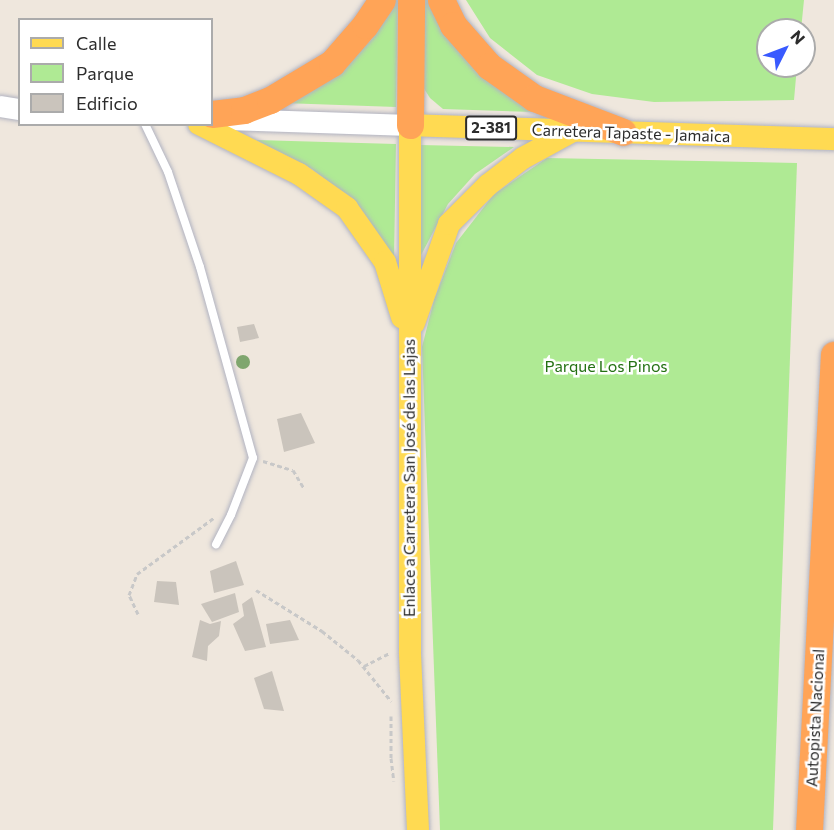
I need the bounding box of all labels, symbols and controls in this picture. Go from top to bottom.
legend [18,18,213,126]
north arrow [756,18,816,78]
text: N [787,26,809,48]
text: Calle [76,32,116,54]
text: Parque [76,62,134,84]
text: Edificio [76,92,138,114]
road number: 2-381 [464,116,518,140]
street label: Carretera Tapaste - Jamaica [531,120,731,146]
street label: Enlace a Carretera San José de las Lajas [399,339,419,617]
park label: Parque Los Pinos [544,356,668,376]
street label: Autopista Nacional [802,648,828,788]

